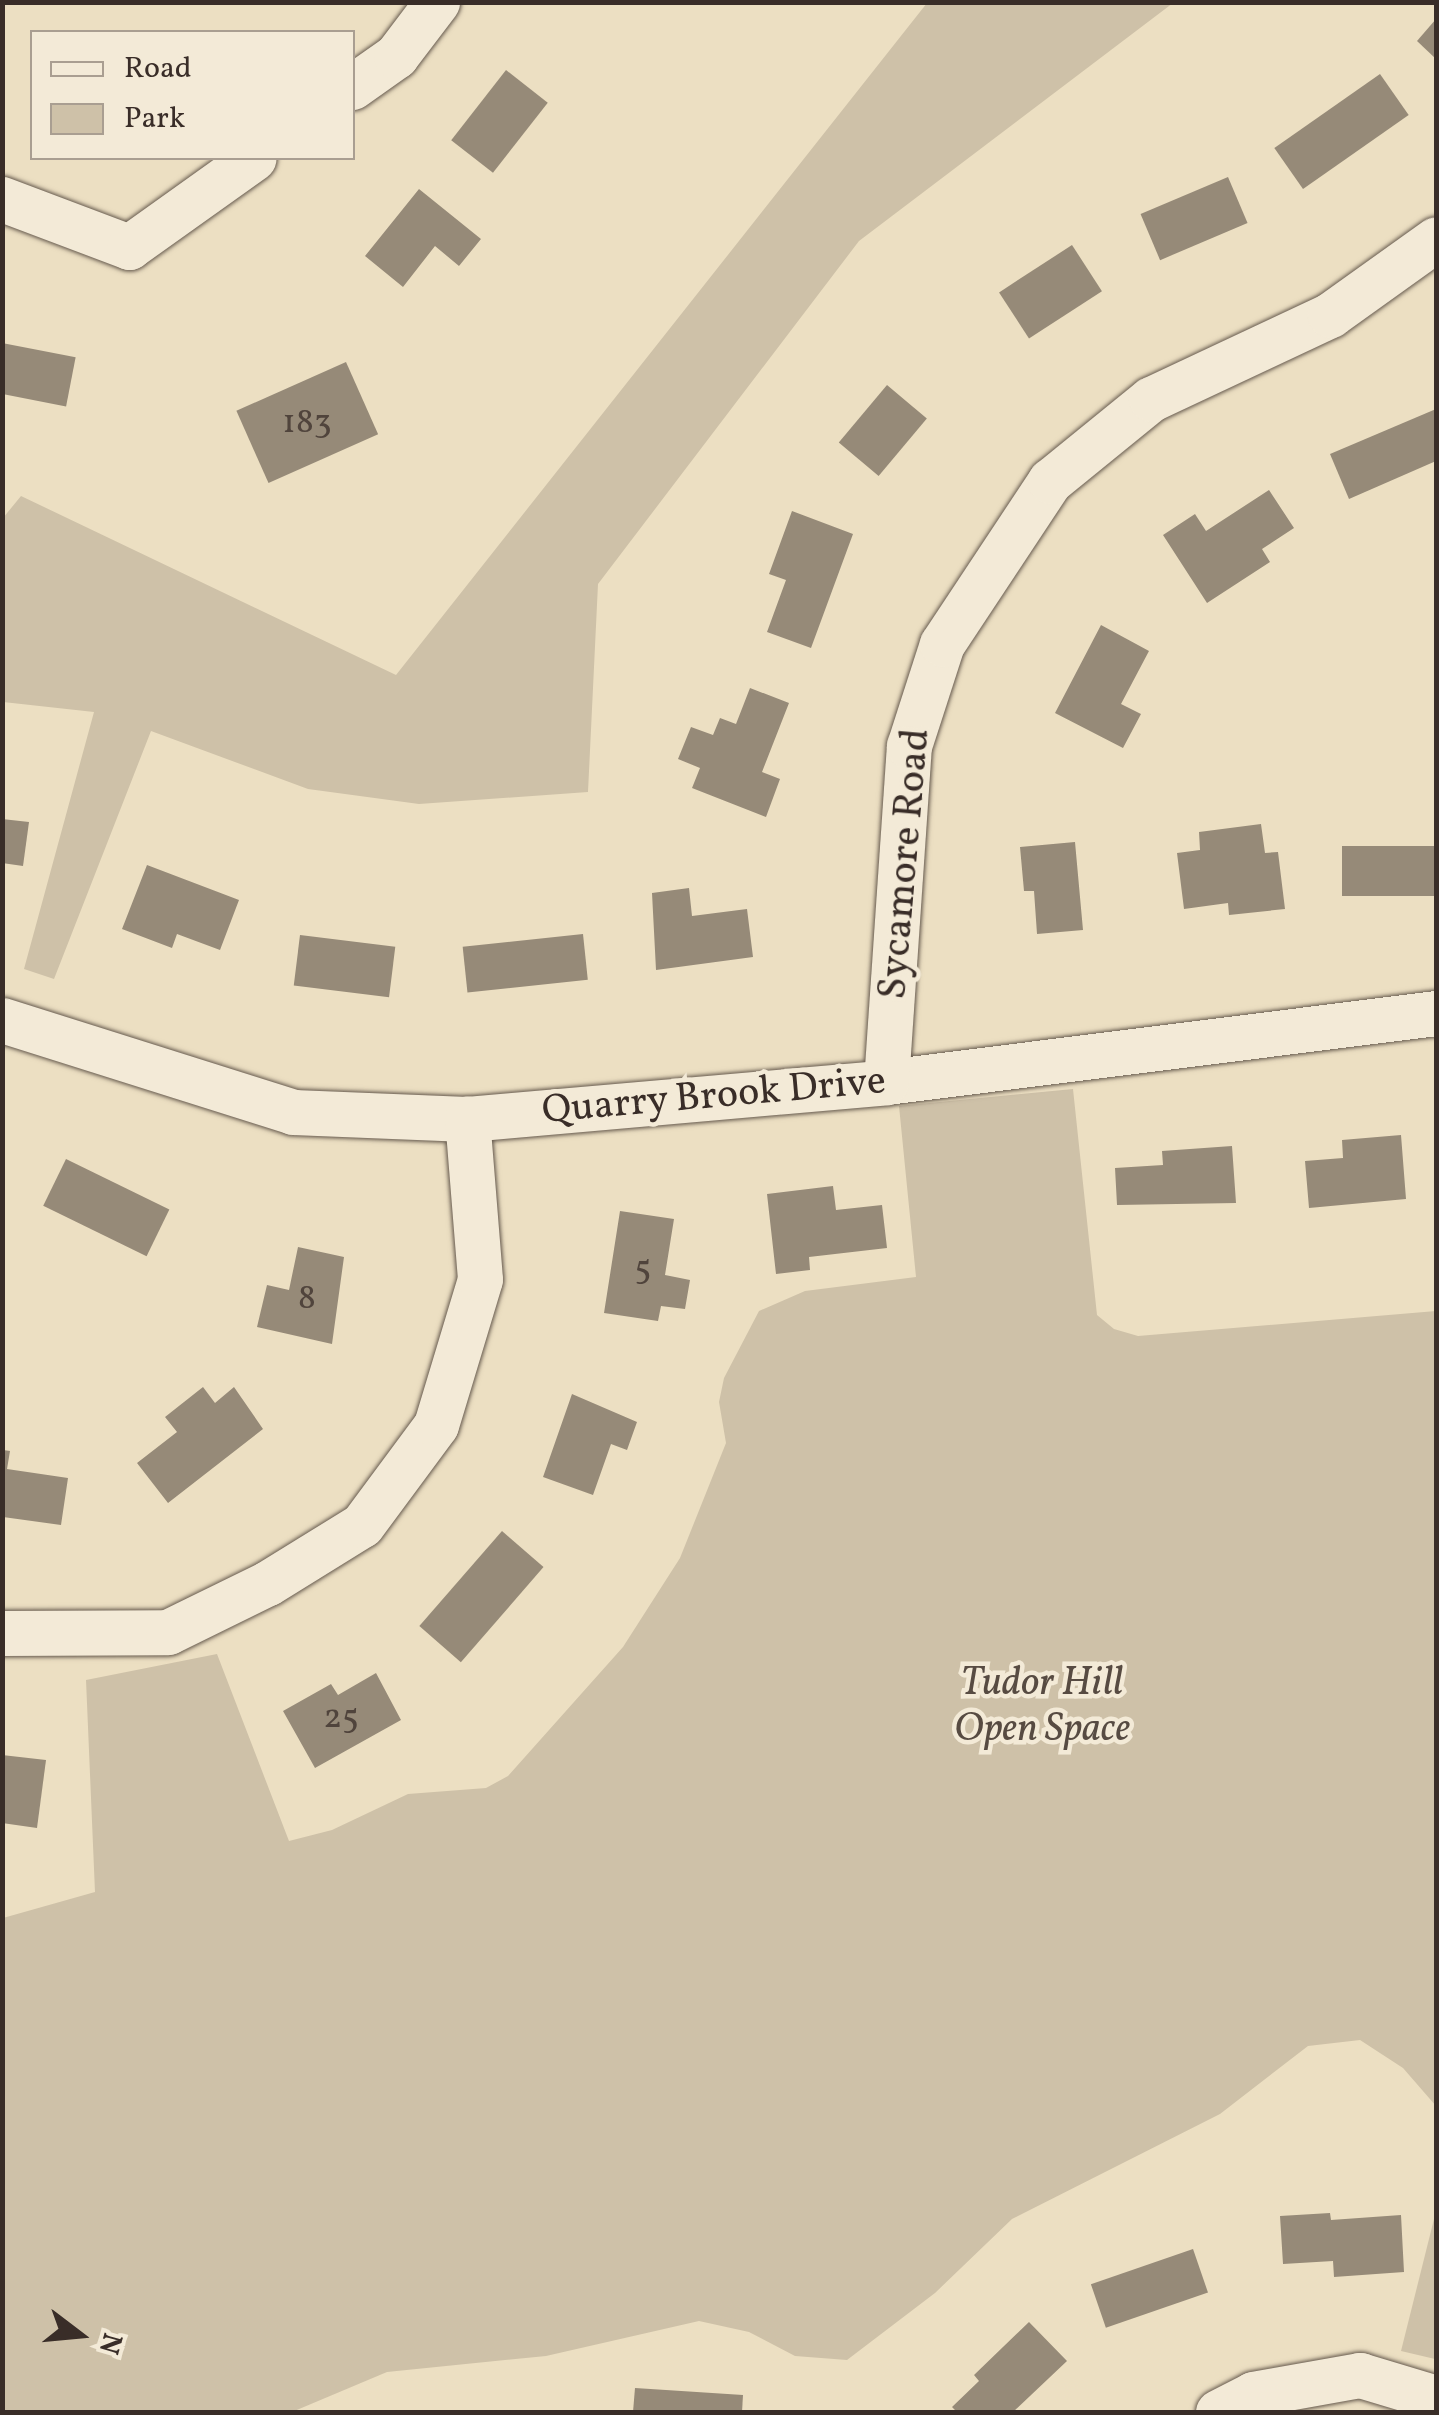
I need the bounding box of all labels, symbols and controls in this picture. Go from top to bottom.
legend [30,30,355,160]
text: Road [124,48,192,90]
text: Park [124,98,185,140]
house number: 183 [282,402,332,444]
street label: Sycamore Road [870,727,942,1001]
street label: Quarry Brook Drive [539,1058,889,1136]
house number: 5 [635,1248,651,1290]
house number: 8 [298,1278,316,1320]
park label: Tudor Hill Open Space [954,1660,1130,1754]
house number: 25 [323,1697,359,1739]
north arrow [30,2285,130,2385]
text: N [88,2328,131,2359]

